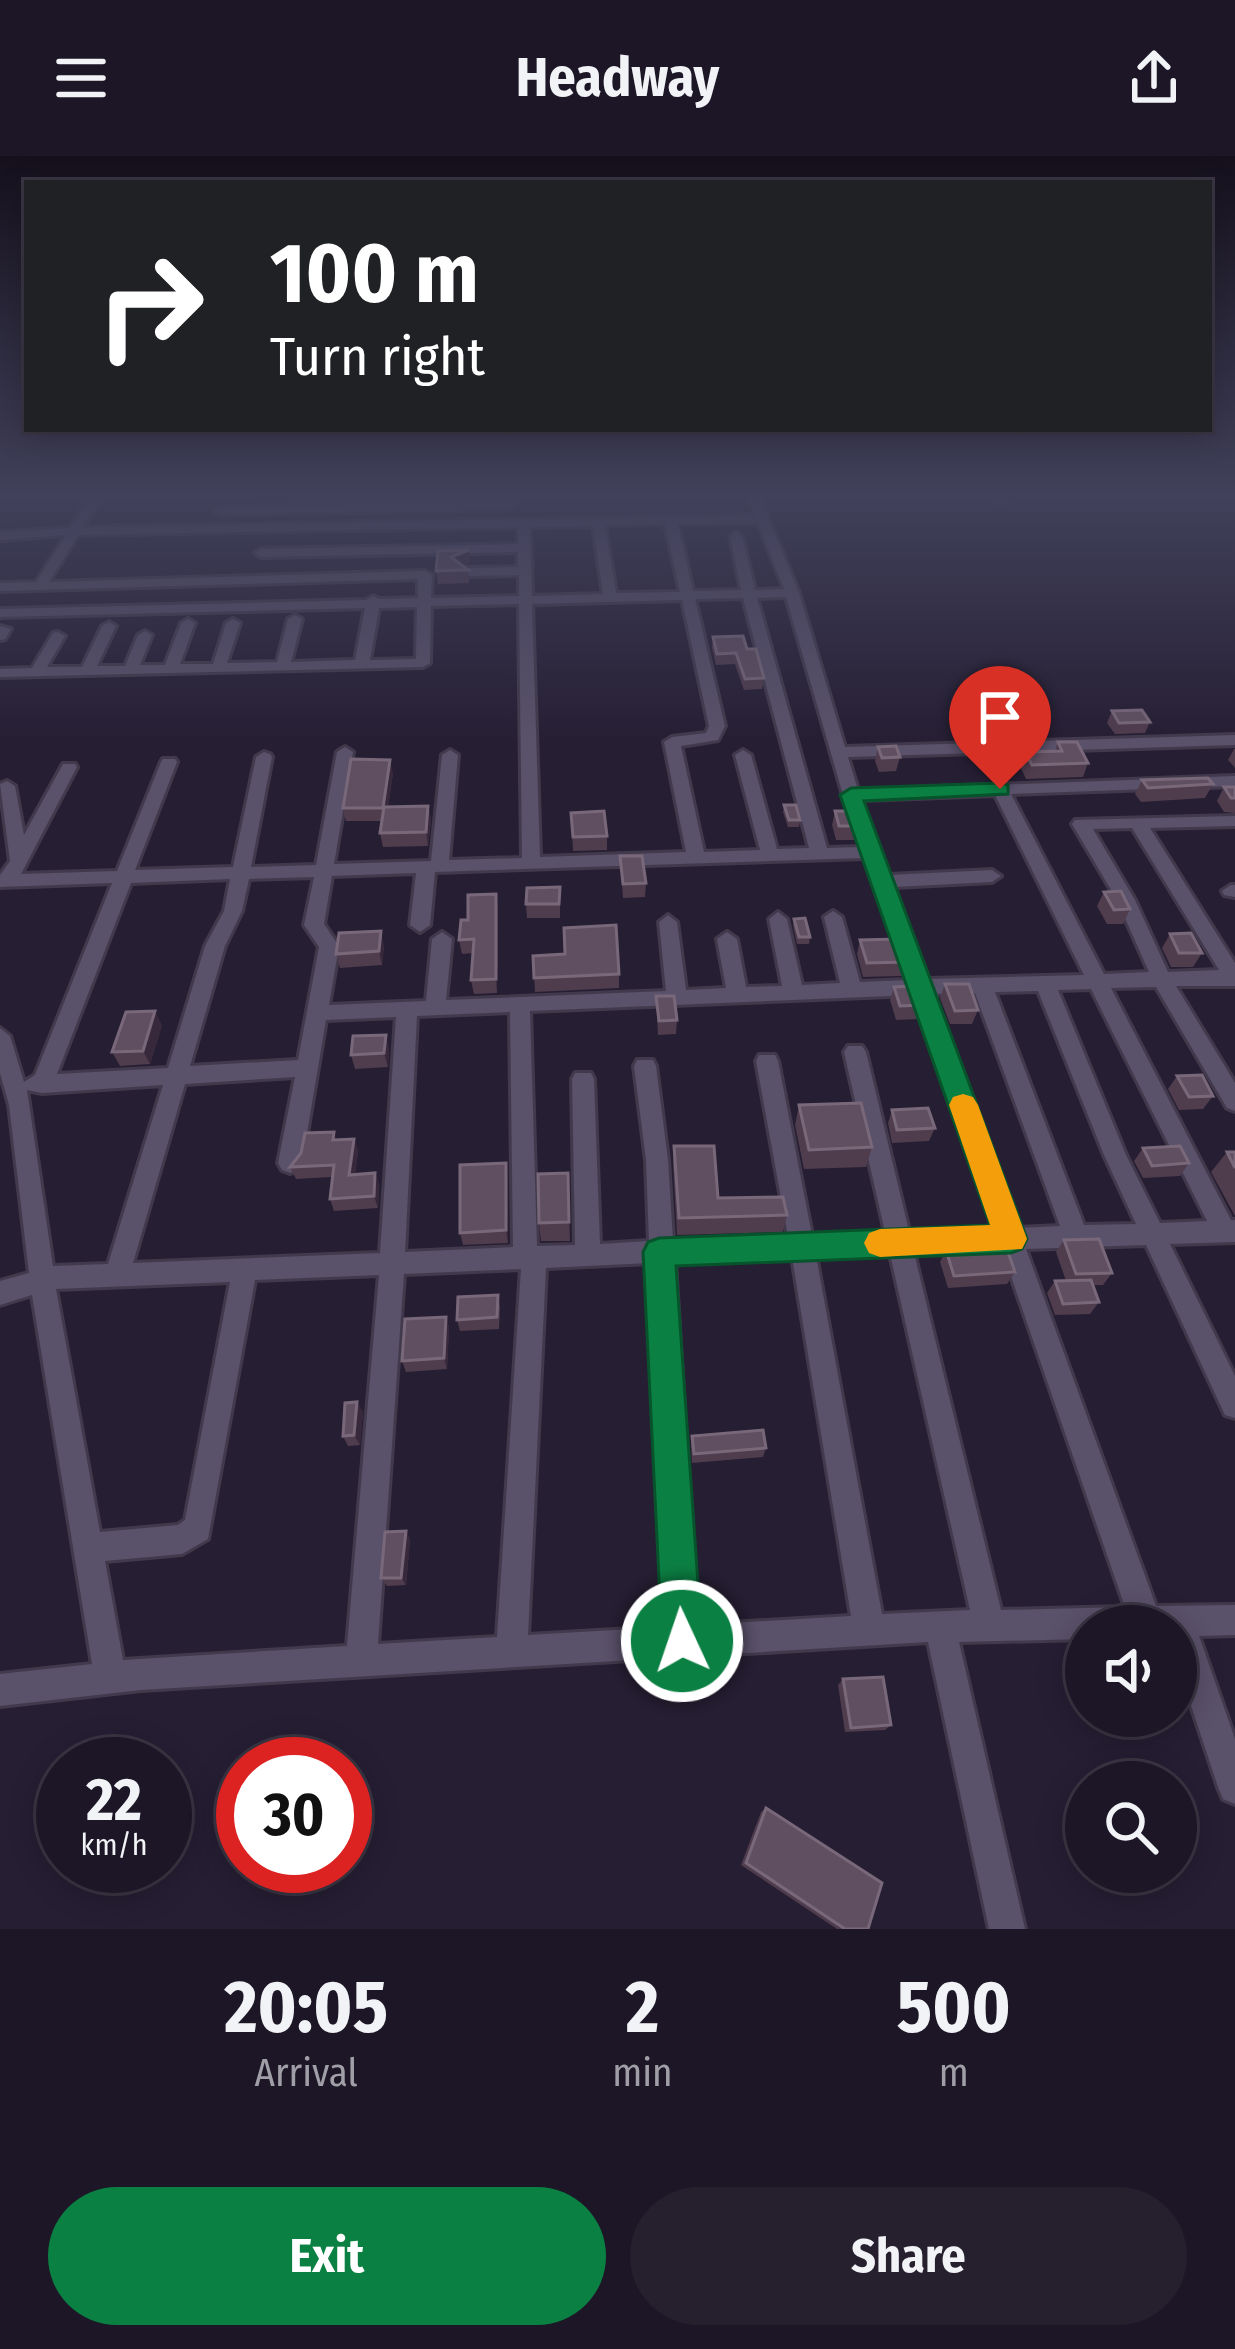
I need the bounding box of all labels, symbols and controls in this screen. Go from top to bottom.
icon: menu [48,45,114,111]
icon: share [1121,45,1187,111]
text: Headway [516,46,719,110]
text: 100 m [270,223,479,324]
icon: right [72,228,228,384]
text: Turn right [270,325,485,389]
pin [949,666,1051,789]
icon: arrive [967,684,1033,750]
position arrow [619,1578,745,1704]
map controls [1065,1605,1197,1893]
button: sound [1065,1605,1197,1737]
speed limit sign: 30 [216,1737,372,1893]
button: search [1065,1761,1197,1893]
text: 22 [86,1764,142,1836]
text: km/h [81,1827,147,1863]
text: 20:05 [224,1965,388,2051]
text: 2 [626,1965,659,2051]
text: 500 [897,1965,1011,2051]
text: Arrival [254,2050,358,2096]
text: min [612,2050,673,2096]
text: m [939,2050,969,2096]
button: Exit [48,2187,606,2325]
button: Share [630,2187,1187,2325]

